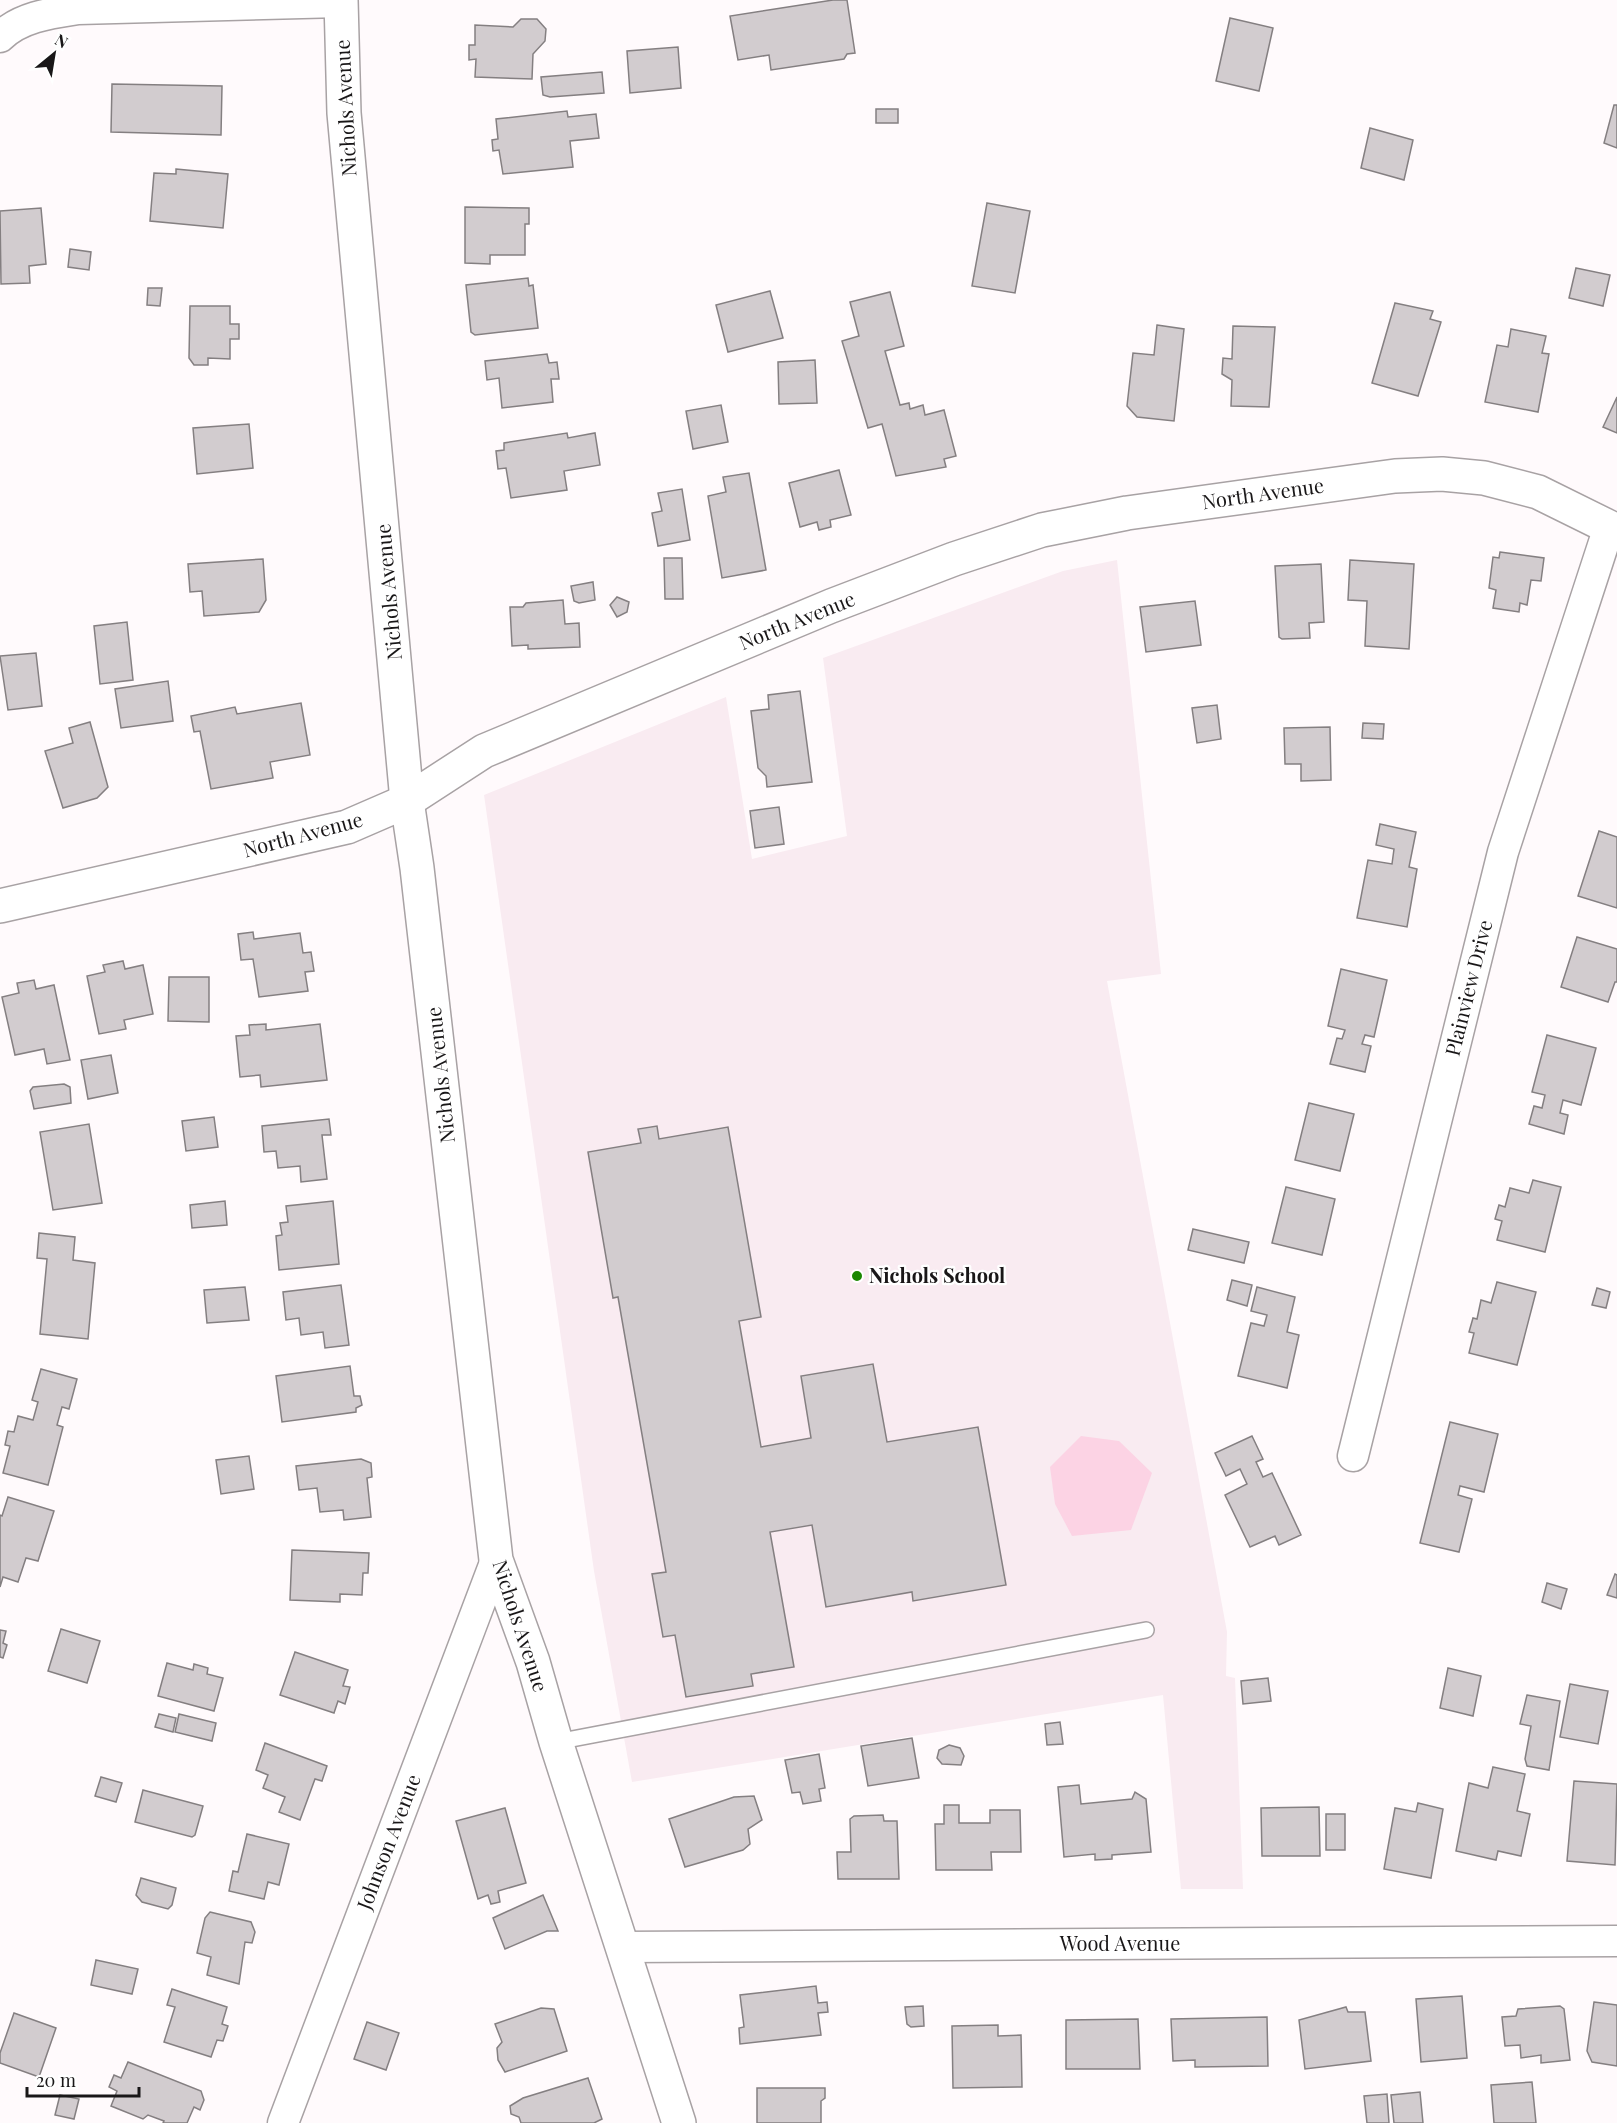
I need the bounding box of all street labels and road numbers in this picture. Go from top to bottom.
street label: Nichols Avenue [327,39,362,177]
street label: North Avenue [1200,471,1325,514]
street label: Nichols Avenue [368,523,407,662]
street label: North Avenue [734,584,858,655]
street label: North Avenue [240,805,365,862]
street label: Plainview Drive [1438,917,1497,1058]
street label: Nichols Avenue [419,1006,460,1145]
street label: Nichols Avenue [487,1556,555,1695]
street label: Johnson Avenue [349,1770,426,1914]
street label: Wood Avenue [1059,1929,1180,1956]

